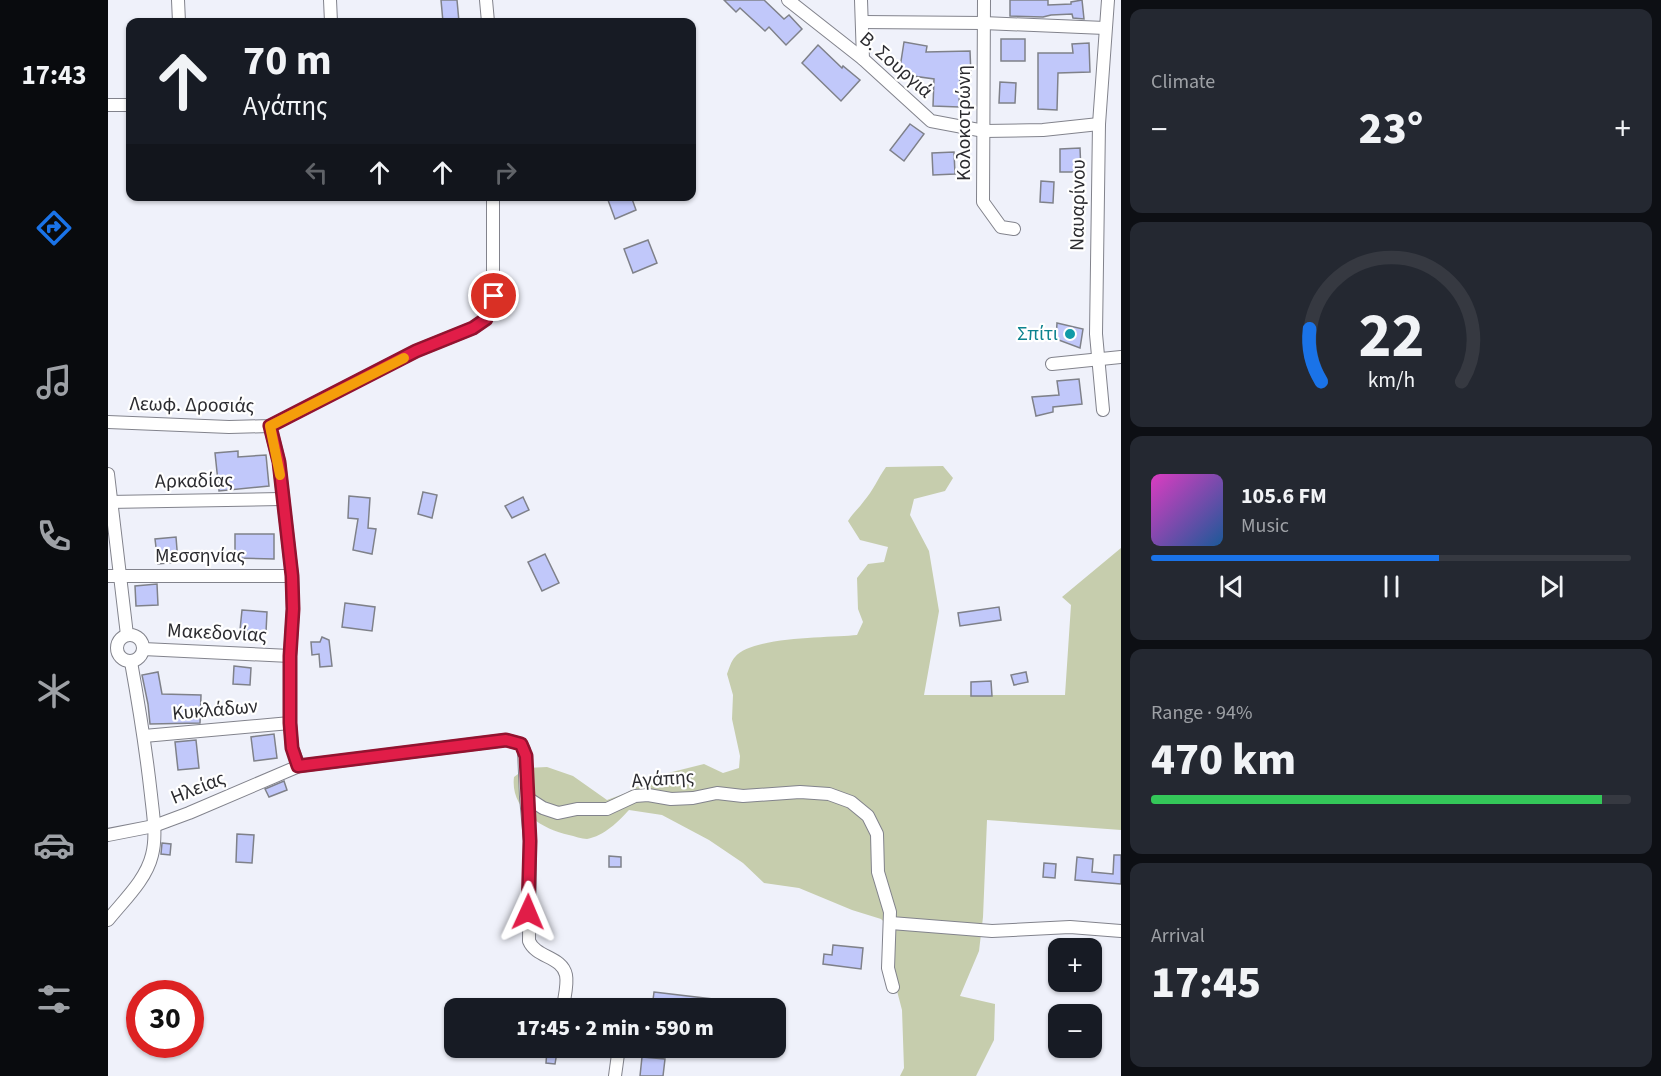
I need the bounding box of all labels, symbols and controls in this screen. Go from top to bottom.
street label: Β. Σουργιά [853,25,939,105]
text: 70 m [243,31,332,91]
icon: ahead [144,42,222,120]
text: 17:43 [21,56,87,95]
street label: Κολοκοτρώνη [950,65,978,181]
text: Climate [1151,68,1215,96]
text: Αγάπης [243,87,328,126]
text: 23° [1359,97,1423,161]
text: − [1151,106,1167,153]
text: + [1615,106,1631,153]
icon: left [300,156,333,189]
icon: ahead [363,156,396,189]
icon: ahead [426,156,459,189]
icon: right [489,156,522,189]
street label: Ναυαρίνου [1063,159,1093,251]
icon: directions [33,207,75,249]
pin [468,270,519,321]
icon: arrive [477,279,510,312]
text: 22 [1358,292,1424,381]
place label: Σπίτι [1017,320,1058,348]
marker: Σπίτι [1063,327,1077,341]
icon: music [33,361,75,403]
text: km/h [1367,365,1415,396]
street label: Λεωφ. Δροσιάς [129,390,255,420]
street label: Αρκαδίας [155,466,234,496]
text: 105.6 FM [1241,480,1327,512]
text: Music [1241,512,1289,540]
icon: phone [33,515,75,557]
street label: Μεσσηνίας [155,542,245,570]
icon: previous [1215,570,1248,603]
icon: pause [1375,570,1408,603]
icon: next [1535,570,1568,603]
street label: Μακεδονίας [166,616,268,650]
icon: climate [33,670,75,712]
street label: Κυκλάδων [171,692,260,728]
text: Range · 94% [1151,699,1252,727]
text: 470 km [1151,728,1296,792]
street label: Αγάπης [631,763,696,795]
street label: Ηλείας [166,764,230,812]
icon: car [33,824,75,866]
position arrow [496,880,560,944]
text: Arrival [1151,922,1205,950]
map controls [1048,938,1102,1058]
button: + [1048,938,1102,992]
text: 17:45 [1151,951,1261,1015]
icon: filters [33,978,75,1020]
speed limit sign: 30 [126,980,204,1058]
button: − [1048,1004,1102,1058]
text: 17:45 · 2 min · 590 m [516,1012,714,1044]

